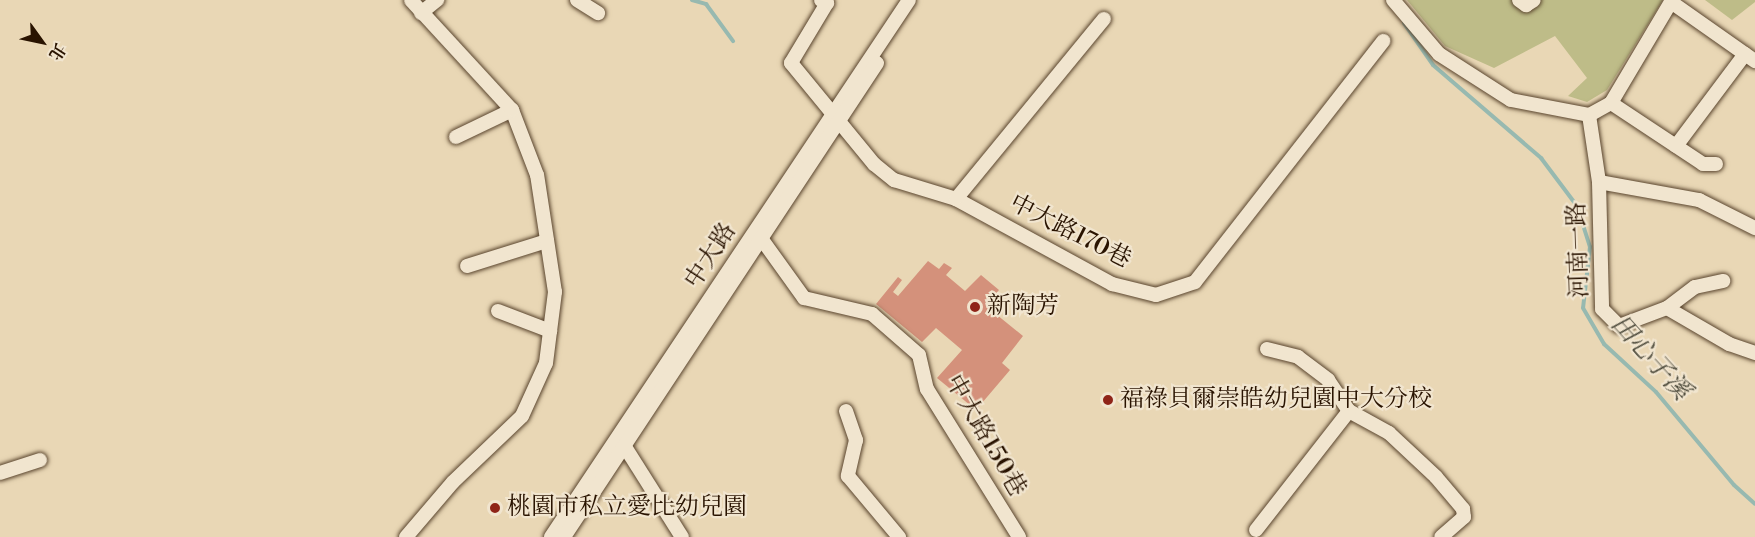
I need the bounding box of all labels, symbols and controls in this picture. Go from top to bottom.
north arrow [12,12,72,72]
text: 北 [44,40,70,64]
street label: 中大路170巷 [1004,189,1136,275]
street label: 河南一路 [1563,202,1595,298]
street label: 中大路 [679,218,743,294]
place label: 新陶芳 [987,293,1059,321]
marker: 新陶芳 [968,300,982,314]
water label: 田心子溪 [1604,309,1696,407]
street label: 中大路150巷 [939,370,1031,502]
place label: 福祿貝爾崇皓幼兒園中大分校 [1120,386,1432,414]
marker: 福祿貝爾崇皓幼兒園中大分校 [1101,393,1115,407]
place label: 桃園市私立愛比幼兒園 [507,494,747,522]
marker: 桃園市私立愛比幼兒園 [488,501,502,515]

